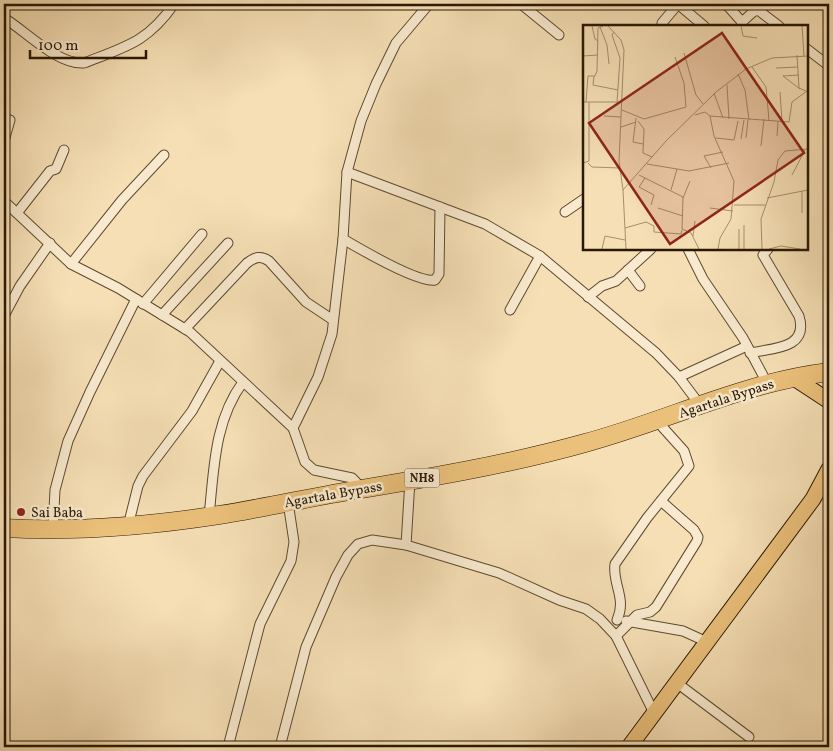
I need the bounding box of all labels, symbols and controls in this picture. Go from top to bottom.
inset map [583,25,808,250]
scale bar [30,28,146,60]
text: 100 m [38,36,78,57]
street label: Agartala Bypass [676,375,776,424]
road number: NH8 [404,468,440,488]
street label: Agartala Bypass [283,478,384,513]
place label: Sai Baba [31,504,83,523]
marker: Sai Baba [15,506,27,518]

